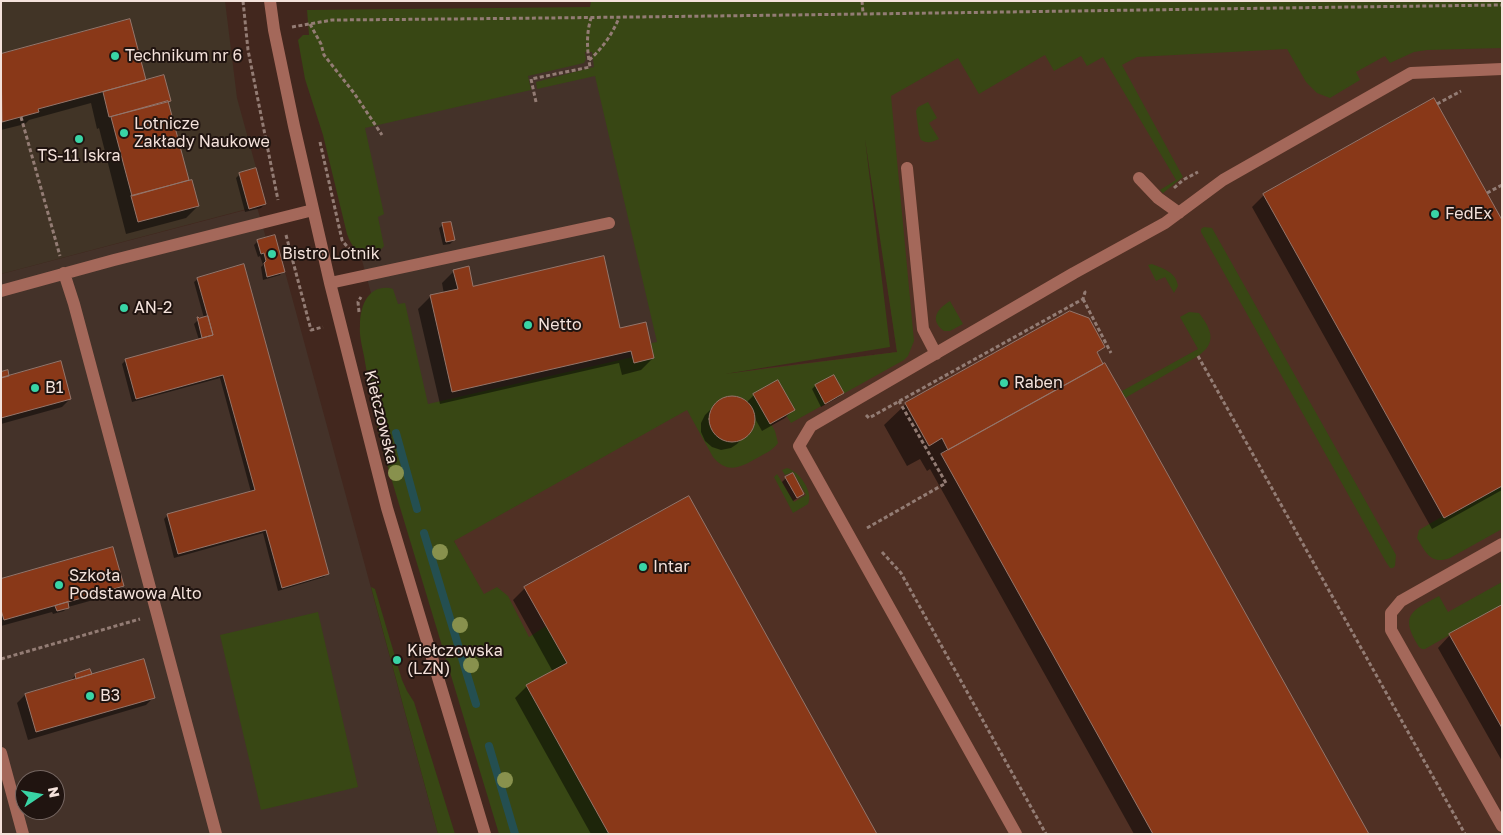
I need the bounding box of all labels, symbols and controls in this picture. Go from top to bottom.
place label: Technikum nr 6 [125,46,242,66]
marker: Technikum nr 6 [109,50,121,62]
place label: Lotnicze Zakłady Naukowe [134,114,270,152]
marker: Lotnicze Zakłady Naukowe [118,127,130,139]
marker: TS-11 Iskra [73,133,85,145]
place label: TS-11 Iskra [37,146,121,166]
place label: FedEx [1445,204,1492,224]
marker: FedEx [1429,208,1441,220]
place label: Bistro Lotnik [282,244,380,264]
marker: Bistro Lotnik [266,248,278,260]
place label: AN-2 [134,298,172,318]
marker: AN-2 [118,302,130,314]
place label: Netto [538,315,582,335]
marker: Netto [522,319,534,331]
street label: Kiełczowska [360,368,402,466]
place label: Raben [1014,373,1063,393]
marker: Raben [998,377,1010,389]
place label: B1 [45,378,63,398]
marker: B1 [29,382,41,394]
place label: Intar [653,557,689,577]
marker: Intar [637,561,649,573]
place label: Szkoła Podstawowa Alto [69,566,202,604]
marker: Szkoła Podstawowa Alto [53,579,65,591]
place label: Kiełczowska (LZN) [407,641,503,679]
marker: Kiełczowska (LZN) [391,654,403,666]
place label: B3 [100,686,120,706]
marker: B3 [84,690,96,702]
north arrow [15,770,65,820]
text: N [45,785,64,799]

